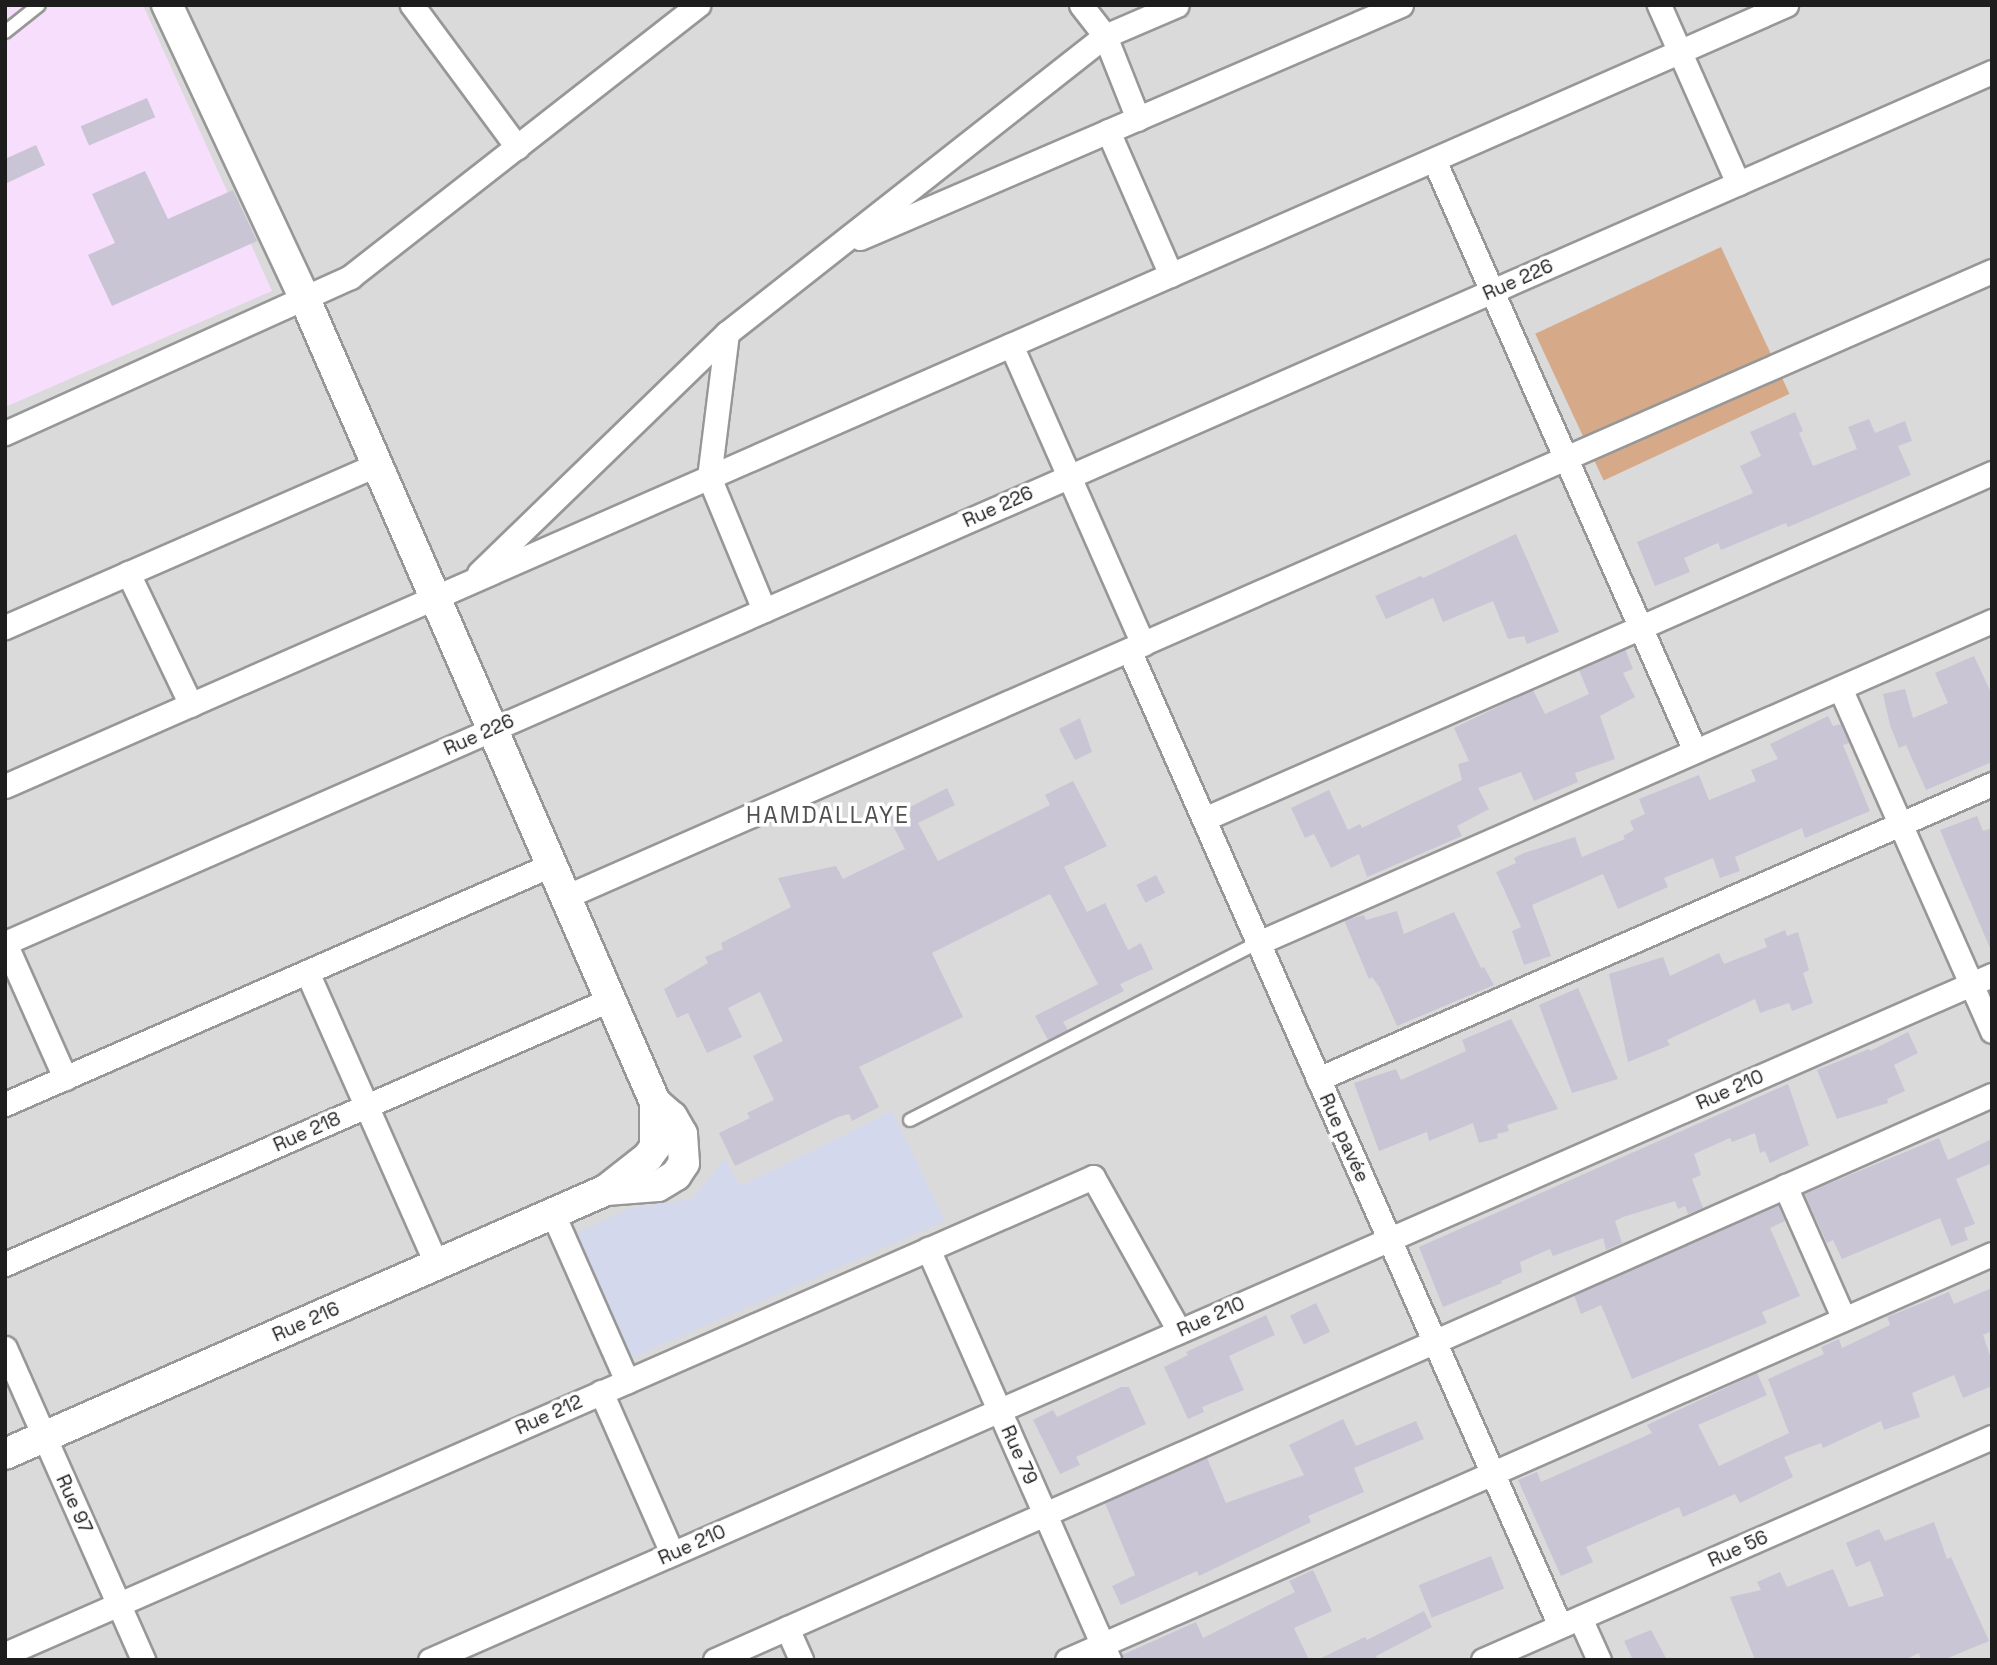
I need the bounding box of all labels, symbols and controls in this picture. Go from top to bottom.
street label: Rue 226 [1479,254,1557,306]
street label: Rue 226 [959,481,1037,533]
street label: Rue 226 [440,709,518,761]
district label: HAMDALLAYE [747,801,909,829]
street label: Rue 210 [1693,1065,1767,1115]
street label: Rue pavée [1314,1090,1374,1186]
street label: Rue 218 [270,1107,344,1157]
street label: Rue 210 [1174,1292,1248,1342]
street label: Rue 216 [269,1297,343,1347]
street label: Rue 212 [512,1390,586,1440]
street label: Rue 79 [996,1422,1042,1488]
street label: Rue 97 [51,1471,97,1537]
street label: Rue 210 [655,1520,729,1570]
street label: Rue 56 [1705,1526,1771,1572]

